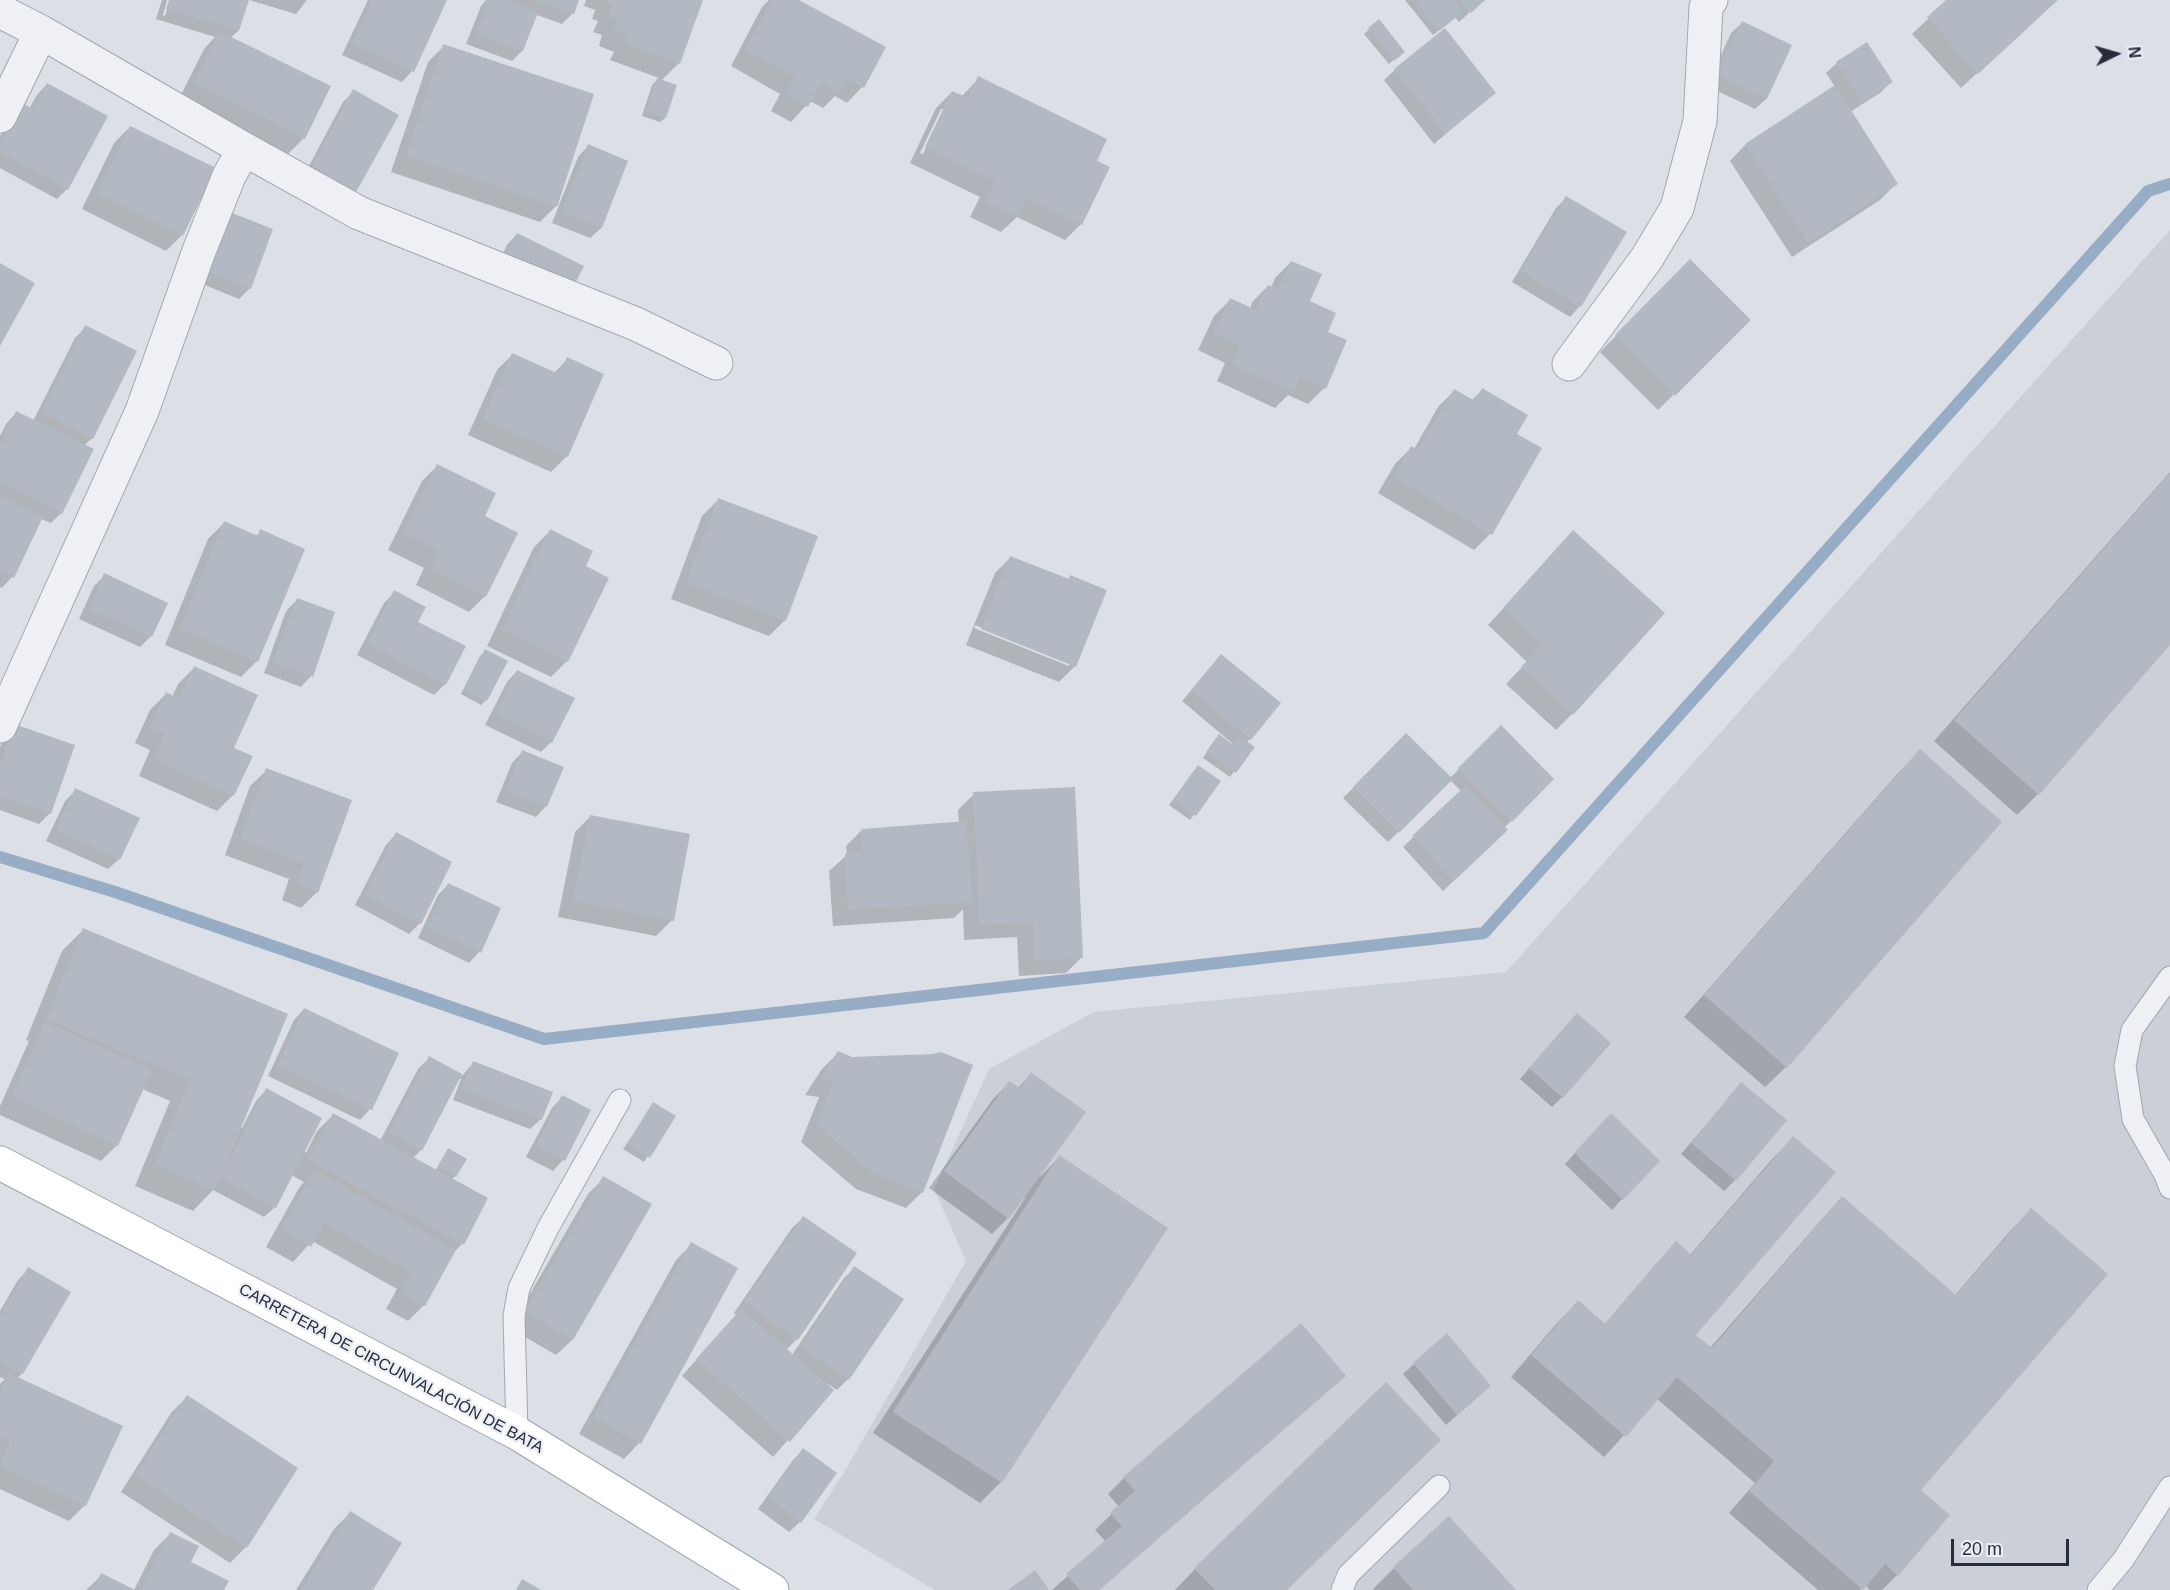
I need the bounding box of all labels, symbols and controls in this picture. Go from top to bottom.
north arrow [2086,24,2146,84]
text: N [2125,46,2143,59]
street label: CARRETERA DE CIRCUNVALACIÓN DE BATA [235,1280,547,1458]
scale bar [1954,1527,2072,1565]
text: 20 m [1962,1539,2002,1559]

